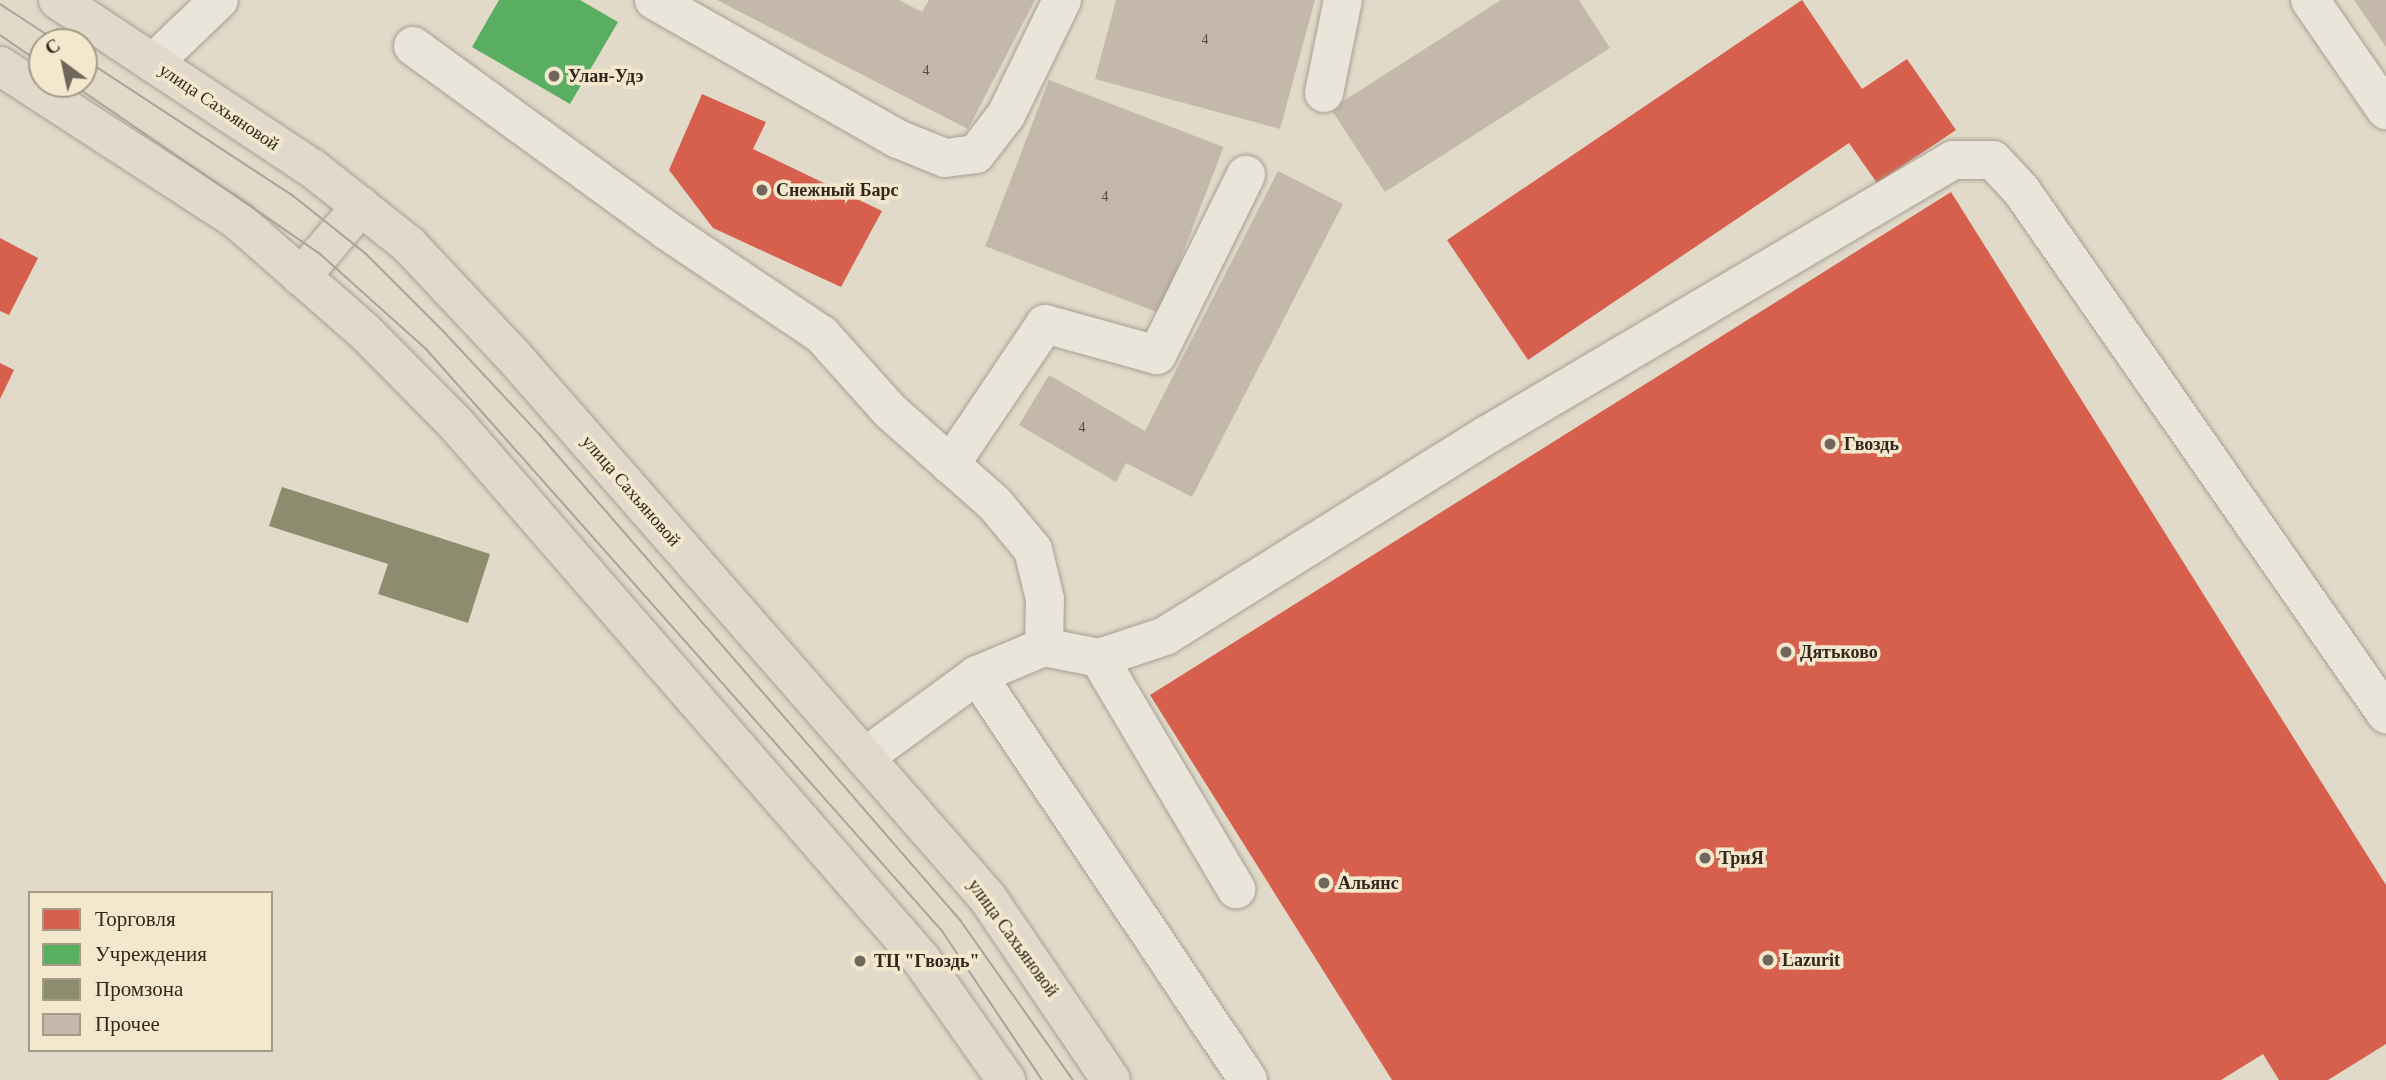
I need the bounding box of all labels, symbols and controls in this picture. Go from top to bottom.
north arrow [28,28,98,98]
house number: 4 [1202,32,1208,48]
text: С [41,34,64,59]
street label: улица Сахьяновой [155,59,283,155]
house number: 4 [922,63,930,79]
place label: Улан-Удэ [568,65,643,87]
marker: Улан-Удэ [546,68,562,84]
place label: Снежный Барс [776,179,899,201]
marker: Снежный Барс [754,182,770,198]
house number: 4 [1102,189,1108,205]
house number: 4 [1078,420,1086,436]
street label: улица Сахьяновой [577,431,685,551]
place label: Гвоздь [1844,433,1899,455]
marker: Гвоздь [1822,436,1838,452]
place label: Дятьково [1800,641,1878,663]
marker: Дятьково [1778,644,1794,660]
place label: ТриЯ [1719,847,1764,869]
marker: ТриЯ [1697,850,1713,866]
place label: Альянс [1338,872,1399,894]
street label: улица Сахьяновой [963,875,1063,1001]
marker: Альянс [1316,875,1332,891]
legend [28,891,273,1052]
text: Торговля [95,907,176,931]
text: Учреждения [95,942,207,966]
place label: Lazurit [1782,949,1840,971]
place label: ТЦ "Гвоздь" [874,950,979,972]
marker: Lazurit [1760,952,1776,968]
marker: ТЦ "Гвоздь" [852,953,868,969]
text: Промзона [95,977,183,1001]
text: Прочее [95,1012,160,1036]

